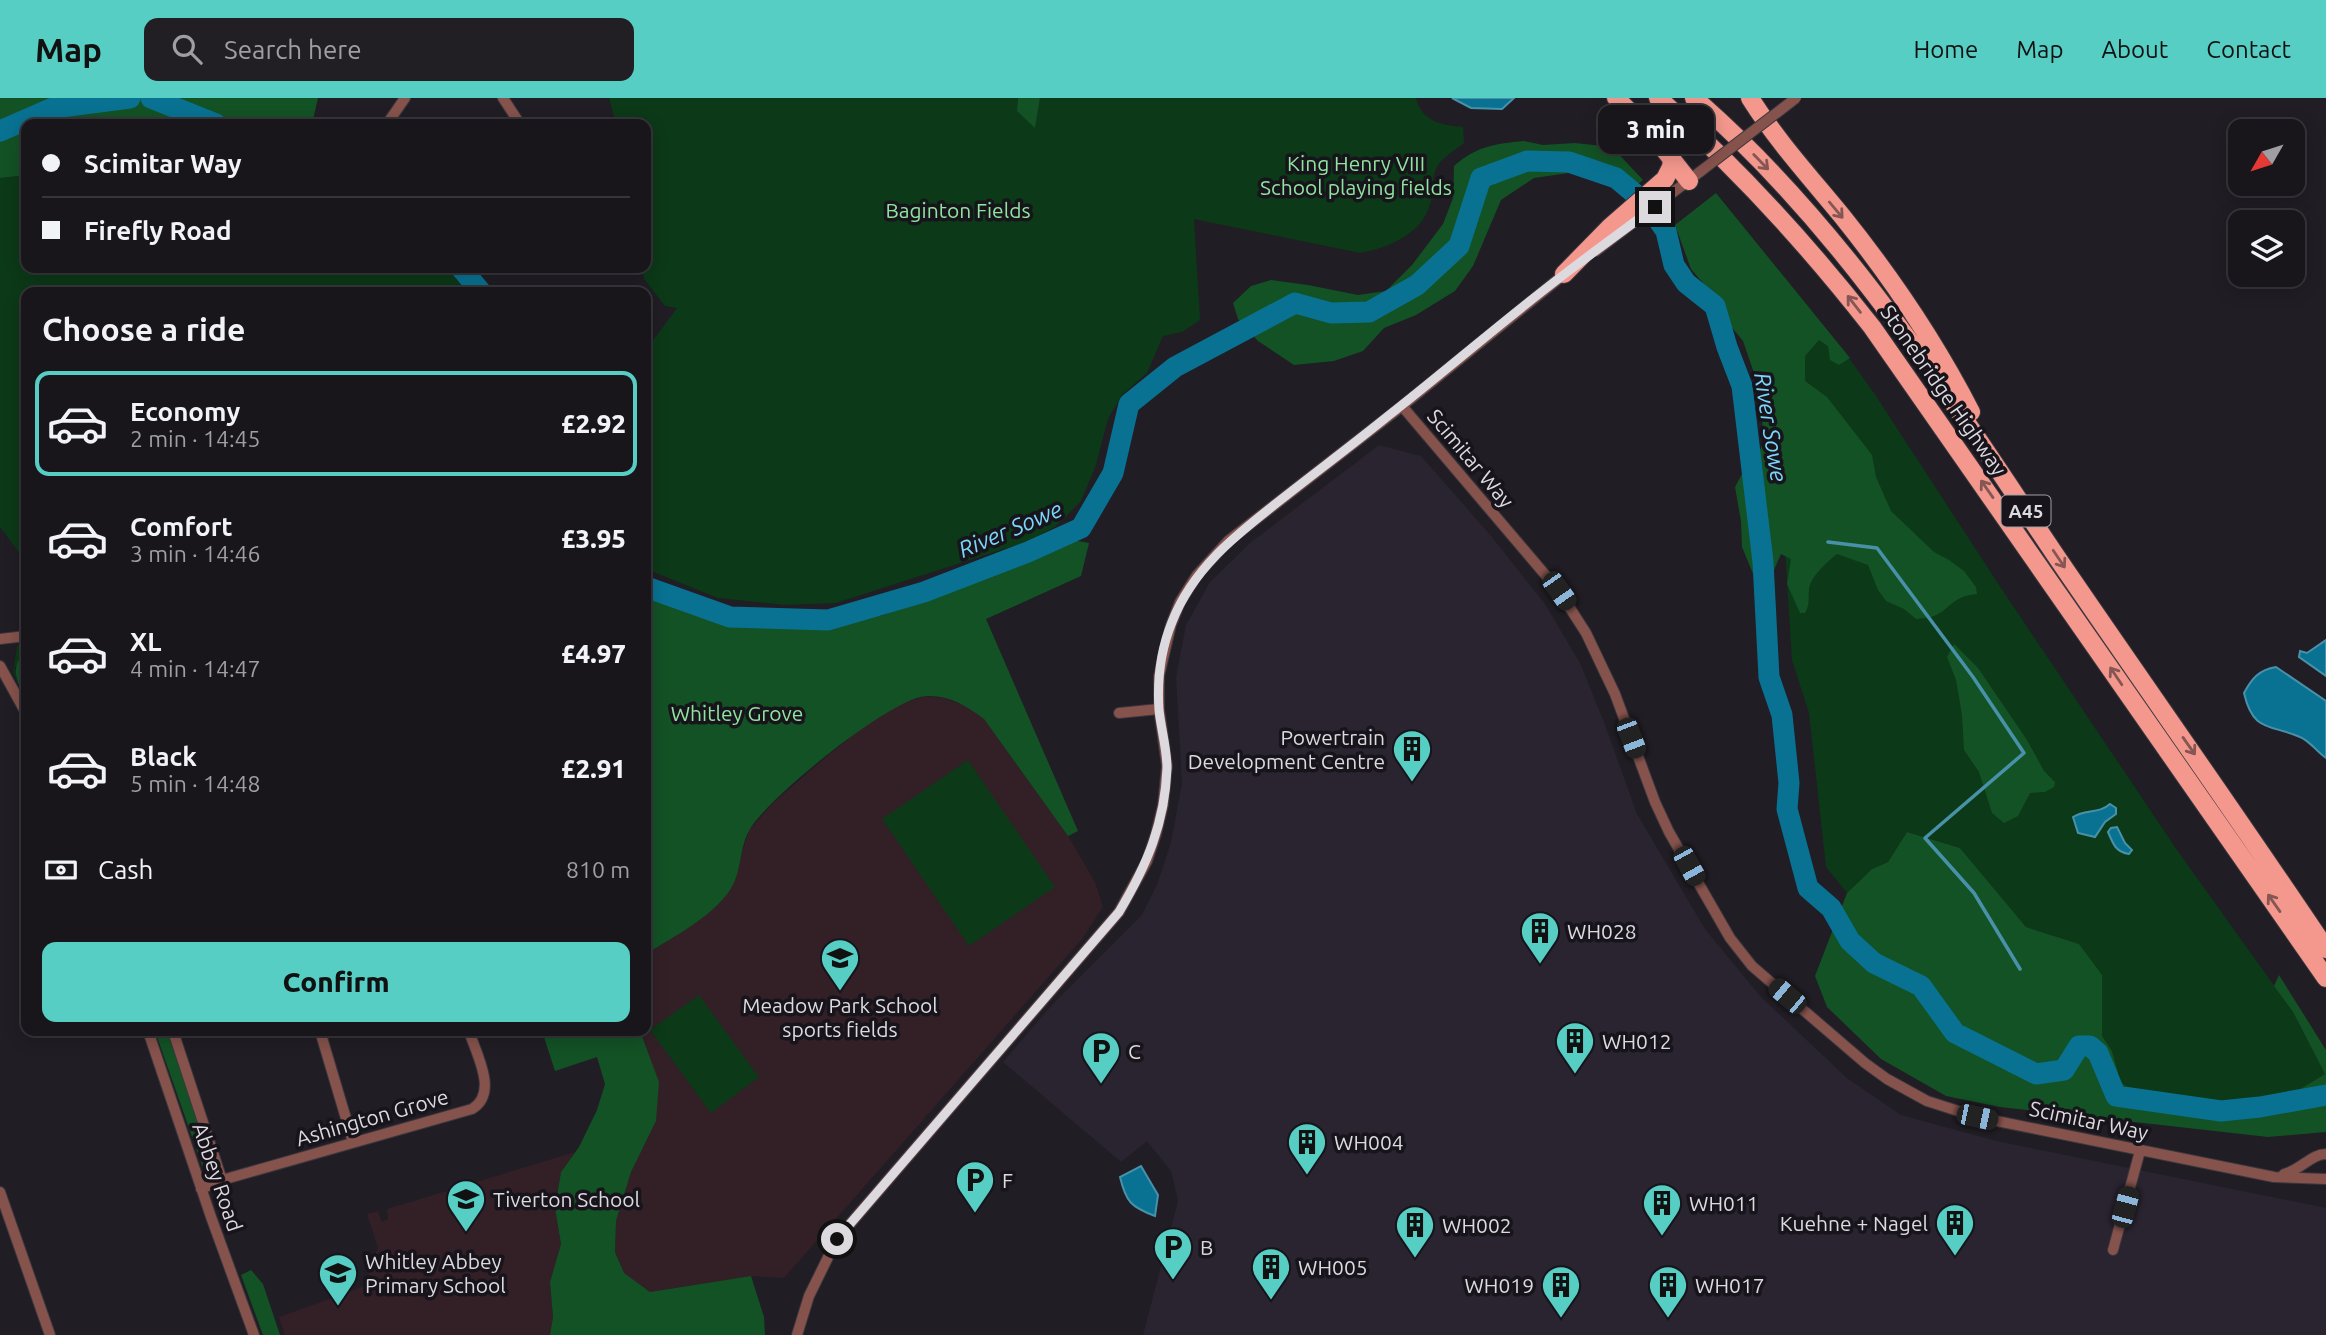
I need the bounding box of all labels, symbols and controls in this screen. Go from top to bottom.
search box [144,18,634,81]
icon: search [168,30,206,68]
text: Map [35,31,102,68]
text: Search here [224,35,362,64]
text: Home [1913,36,1978,63]
text: Map [2016,36,2063,63]
text: About [2101,36,2168,63]
text: Contact [2206,36,2291,63]
callout: 3 min [1597,105,1713,154]
text: 3 min [1627,117,1685,142]
north arrow [2228,119,2305,196]
map controls [2228,119,2305,287]
text: Scimitar Way [84,149,242,178]
park label: King Henry VIII School playing fields [1260,151,1452,199]
one-way arrow [1753,153,1770,170]
route end [1639,191,1671,223]
park label: Baginton Fields [885,198,1031,222]
one-way arrow [1829,200,1844,218]
button: layers [2228,210,2305,287]
text: Firefly Road [84,216,231,245]
one-way arrow [1847,295,1862,314]
street label: Stonebridge Highway [1876,300,2012,480]
text: Choose a ride [42,311,245,347]
water label: River Sowe [1750,371,1792,484]
icon: car [46,392,109,455]
text: Economy [130,397,240,426]
street label: Scimitar Way [1423,404,1519,512]
text: £2.92 [561,409,626,438]
text: 2 min · 14:45 [130,426,261,451]
one-way arrow [1980,480,1994,499]
water label: River Sowe [954,496,1066,562]
road number: A45 [2002,496,2050,526]
icon: car [46,507,109,570]
text: Comfort [130,512,233,541]
text: £3.95 [561,524,626,553]
text: 3 min · 14:46 [130,541,261,566]
one-way arrow [2052,549,2066,568]
car [1539,568,1580,614]
icon: car [46,622,109,685]
text: XL [130,627,161,656]
text: £4.97 [561,639,626,668]
text: 4 min · 14:47 [130,656,261,681]
one-way arrow [2109,667,2123,686]
park label: Whitley Grove [671,701,803,725]
car [1614,715,1649,761]
place label: Powertrain Development Centre [1188,725,1385,773]
building icon: Powertrain Development Centre [1391,728,1433,783]
one-way arrow [2182,736,2196,755]
icon: car [46,737,109,800]
text: Black [130,742,197,771]
text: £2.91 [561,754,626,783]
text: 5 min · 14:48 [130,771,261,796]
car [1670,843,1709,889]
icon: cash [42,851,80,889]
text: Cash [98,855,153,884]
text: 810 m [566,857,630,882]
one-way arrow [2267,894,2281,913]
building icon: WH028 [1519,910,1561,965]
place label: WH028 [1567,919,1637,943]
school or university icon: Meadow Park School sports fields [819,937,861,992]
button: Confirm [42,942,630,1022]
car [1765,974,1810,1018]
place label: Meadow Park School sports fields [742,993,938,1041]
building icon: WH012 [1554,1020,1596,1075]
place label: WH012 [1602,1029,1672,1053]
parking icon: C [1080,1030,1122,1085]
place label: C [1128,1039,1141,1063]
street label: Ashington Grove [293,1084,451,1150]
street label: Scimitar Way [2027,1096,2151,1144]
car [1955,1102,2000,1132]
street label: Abbey Road [188,1120,248,1234]
building icon: WH004 [1286,1121,1328,1176]
place label: WH004 [1334,1130,1404,1154]
parking icon: F [954,1159,996,1214]
place label: F [1002,1168,1013,1192]
school or university icon: Tiverton School [445,1178,487,1233]
building icon: WH011 [1641,1182,1683,1237]
car [2110,1184,2141,1230]
place label: Tiverton School [493,1187,640,1211]
place label: WH011 [1689,1191,1759,1215]
building icon: Kuehne + Nagel [1934,1202,1976,1257]
building icon: WH002 [1394,1204,1436,1259]
place label: Kuehne + Nagel [1780,1211,1928,1235]
place label: WH002 [1442,1213,1512,1237]
route start [821,1223,853,1255]
parking icon: B [1152,1226,1194,1281]
place label: B [1200,1235,1213,1259]
building icon: WH005 [1250,1246,1292,1301]
place label: Whitley Abbey Primary School [365,1249,506,1297]
school or university icon: Whitley Abbey Primary School [317,1252,359,1307]
place label: WH005 [1298,1255,1368,1279]
building icon: WH019 [1540,1264,1582,1319]
building icon: WH017 [1647,1264,1689,1319]
place label: WH019 [1464,1273,1534,1297]
place label: WH017 [1695,1273,1765,1297]

